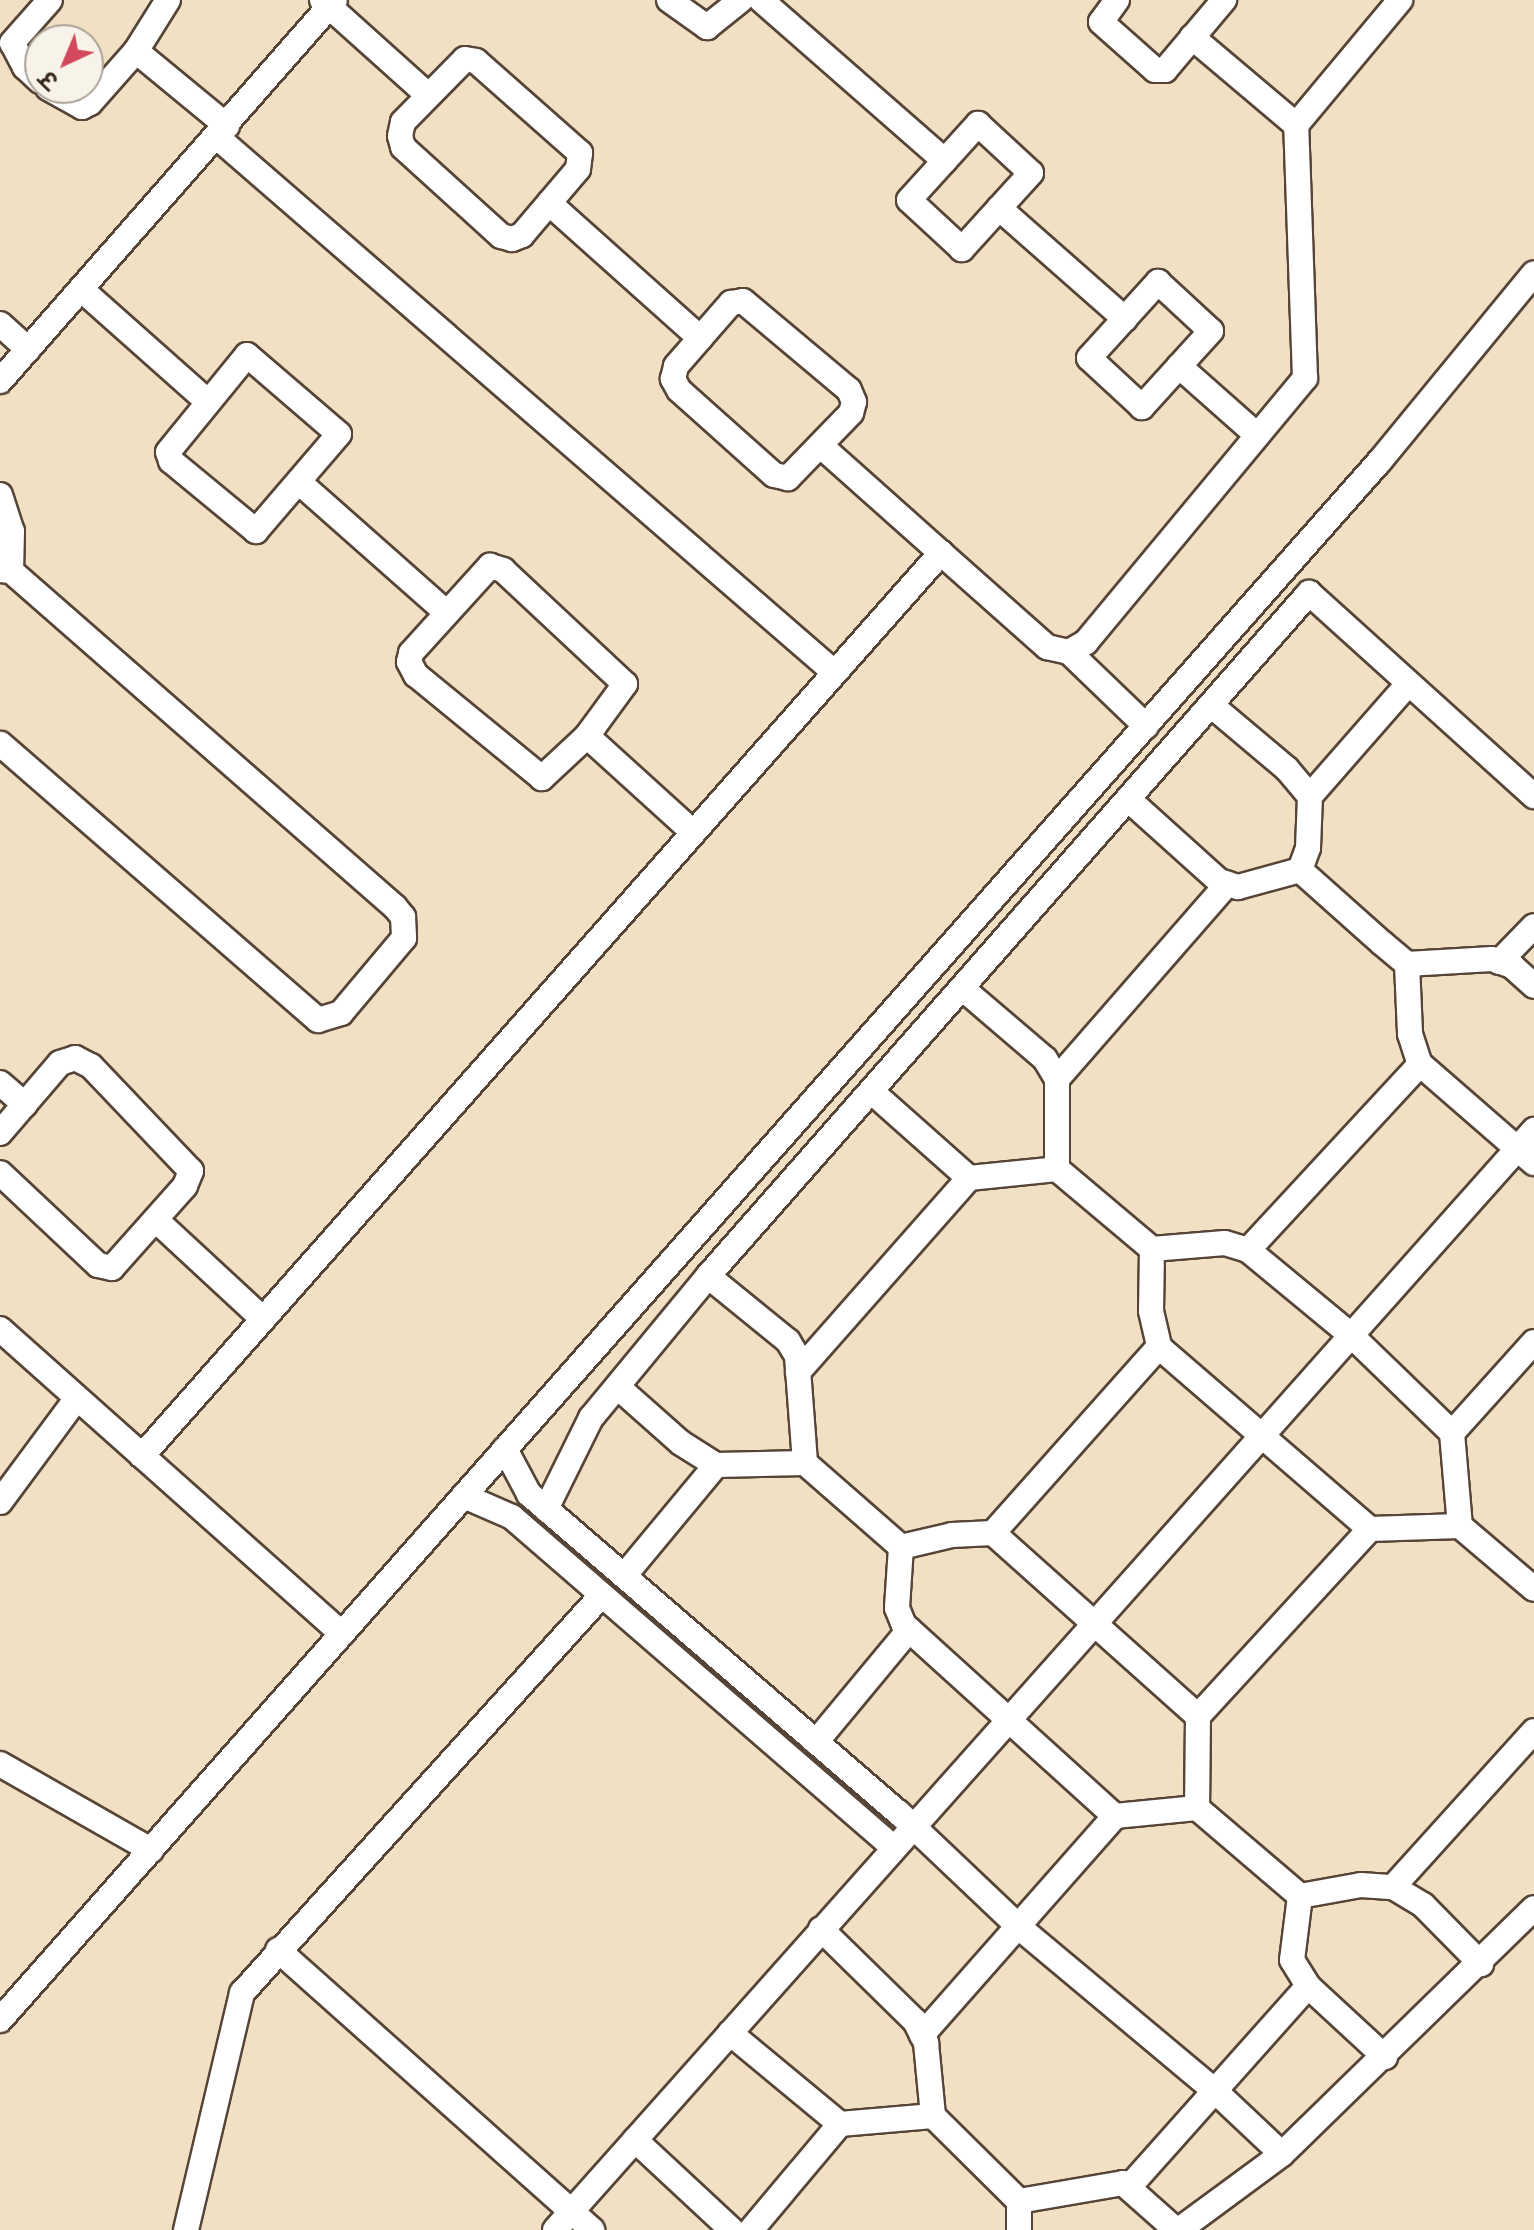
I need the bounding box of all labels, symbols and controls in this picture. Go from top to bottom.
north arrow [24,24,104,104]
text: उ [34,65,64,95]

